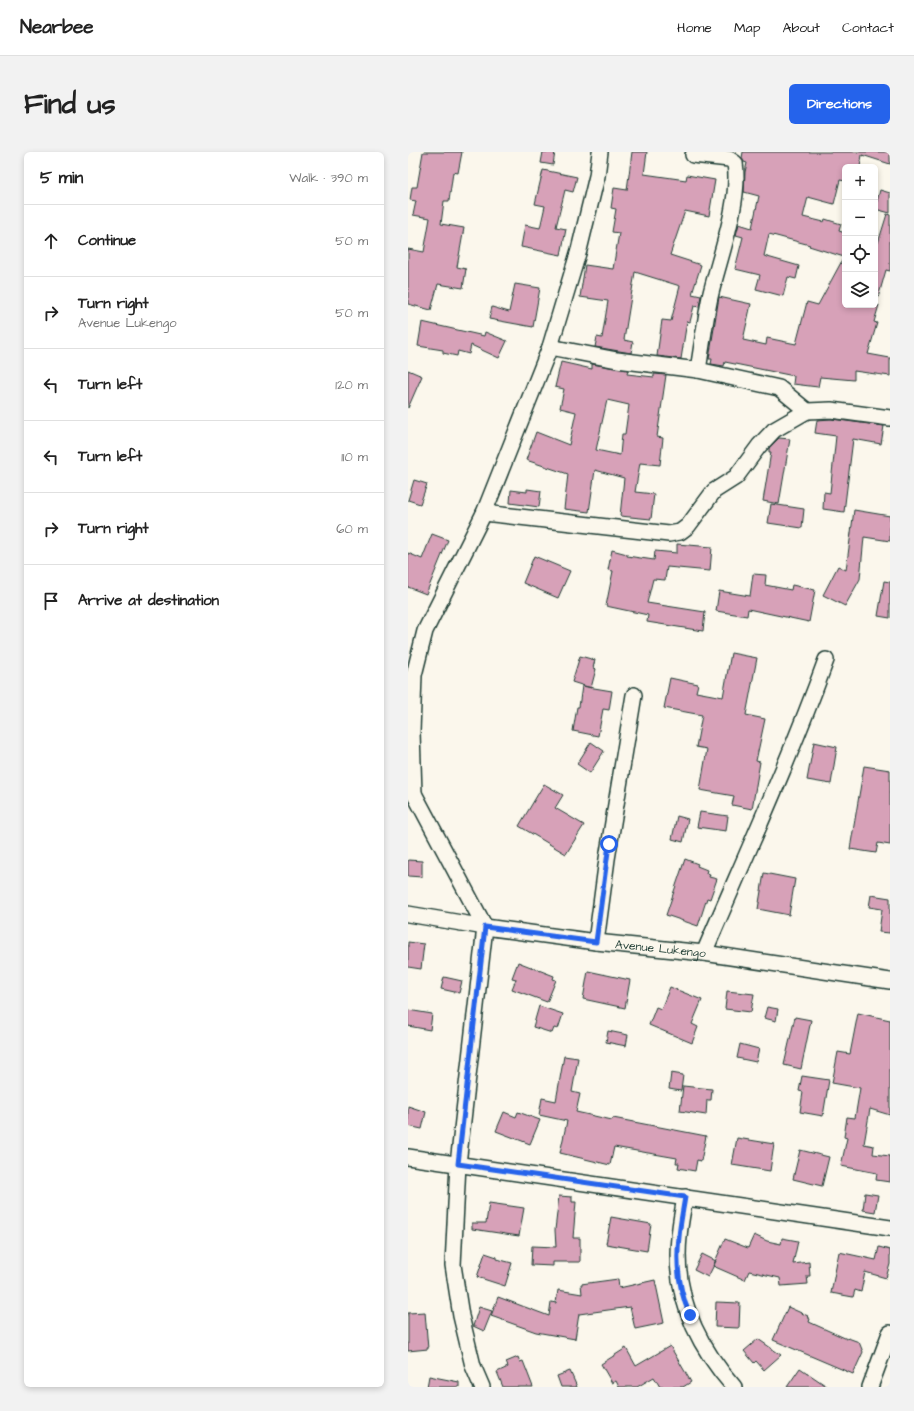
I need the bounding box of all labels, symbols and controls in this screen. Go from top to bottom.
text: Nearbee [20,14,94,41]
text: Home [677,18,712,38]
text: Map [734,18,760,38]
text: About [782,18,820,38]
text: Contact [842,18,894,38]
button: Directions [789,84,890,124]
text: Find us [24,85,115,124]
map controls [842,164,878,308]
button: + [842,164,878,200]
text: 5 min [40,166,83,190]
text: Walk · 390 m [289,169,368,187]
button: − [842,200,878,236]
icon: ahead [40,230,62,252]
text: Continue [78,230,136,251]
text: 50 m [335,232,368,250]
button: locate [842,236,878,272]
button: layers [842,272,878,308]
text: Turn right [78,293,149,314]
icon: right [40,302,62,324]
text: 50 m [335,304,368,322]
text: Avenue Lukengo [78,314,177,332]
icon: left [40,374,62,396]
text: Turn left [78,374,142,395]
text: 120 m [335,376,368,394]
icon: left [40,446,62,468]
text: Turn left [78,446,142,467]
text: 110 m [341,448,368,466]
icon: right [40,518,62,540]
text: Turn right [78,518,149,539]
text: 60 m [336,520,368,538]
icon: arrive [40,590,62,612]
text: Arrive at destination [78,590,219,611]
route start [600,835,618,853]
street label: Avenue Lukengo [614,936,707,962]
route end [681,1306,699,1324]

